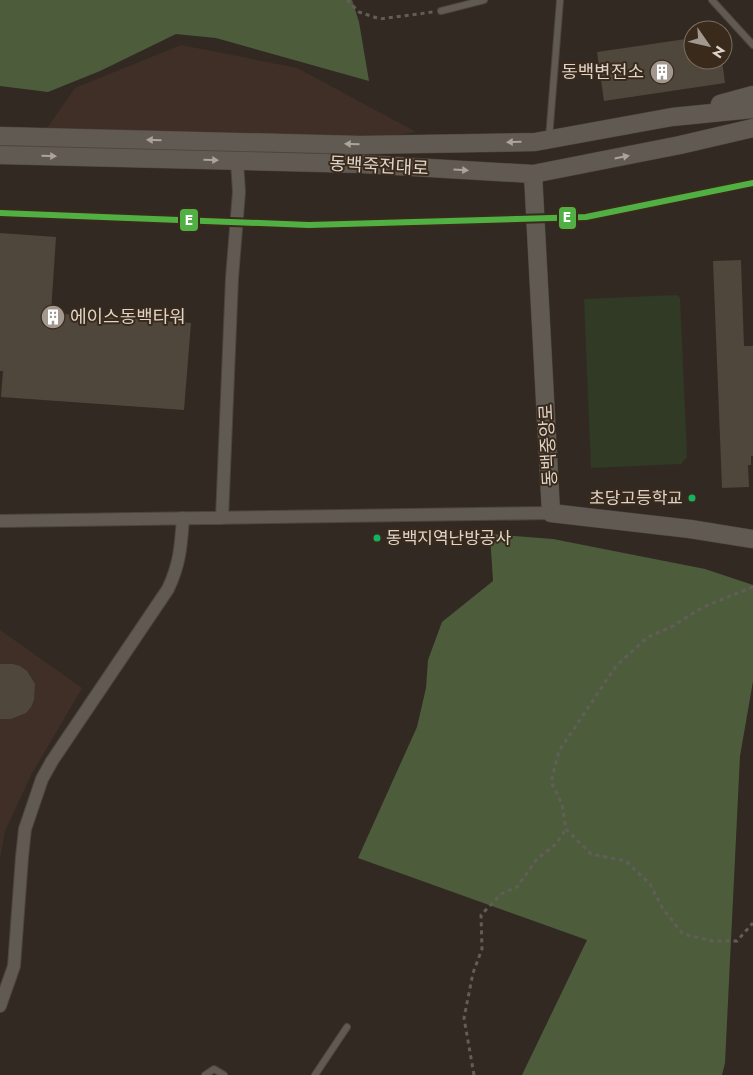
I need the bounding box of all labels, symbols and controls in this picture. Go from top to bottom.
north arrow [683,20,733,70]
text: N [707,42,730,62]
place label: 동백변전소 [561,59,644,85]
building icon: 동백변전소 [649,59,675,85]
one-way arrow [146,136,162,144]
one-way arrow [506,138,522,146]
one-way arrow [344,140,360,148]
street label: 동백죽전대로 [329,150,429,182]
one-way arrow [614,152,630,160]
one-way arrow [41,153,57,161]
one-way arrow [203,156,219,164]
one-way arrow [453,166,469,174]
line badge: E [558,206,577,230]
text: E [563,207,571,227]
line badge: E [179,208,199,232]
text: E [185,210,193,230]
building icon: 에이스동백타워 [40,304,66,330]
place label: 에이스동백타워 [70,304,186,330]
street label: 동백중앙로 [533,403,563,487]
place label: 초당고등학교 [589,486,683,510]
marker: 초당고등학교 [687,493,697,503]
place label: 동백지역난방공사 [386,526,511,550]
marker: 동백지역난방공사 [372,533,382,543]

